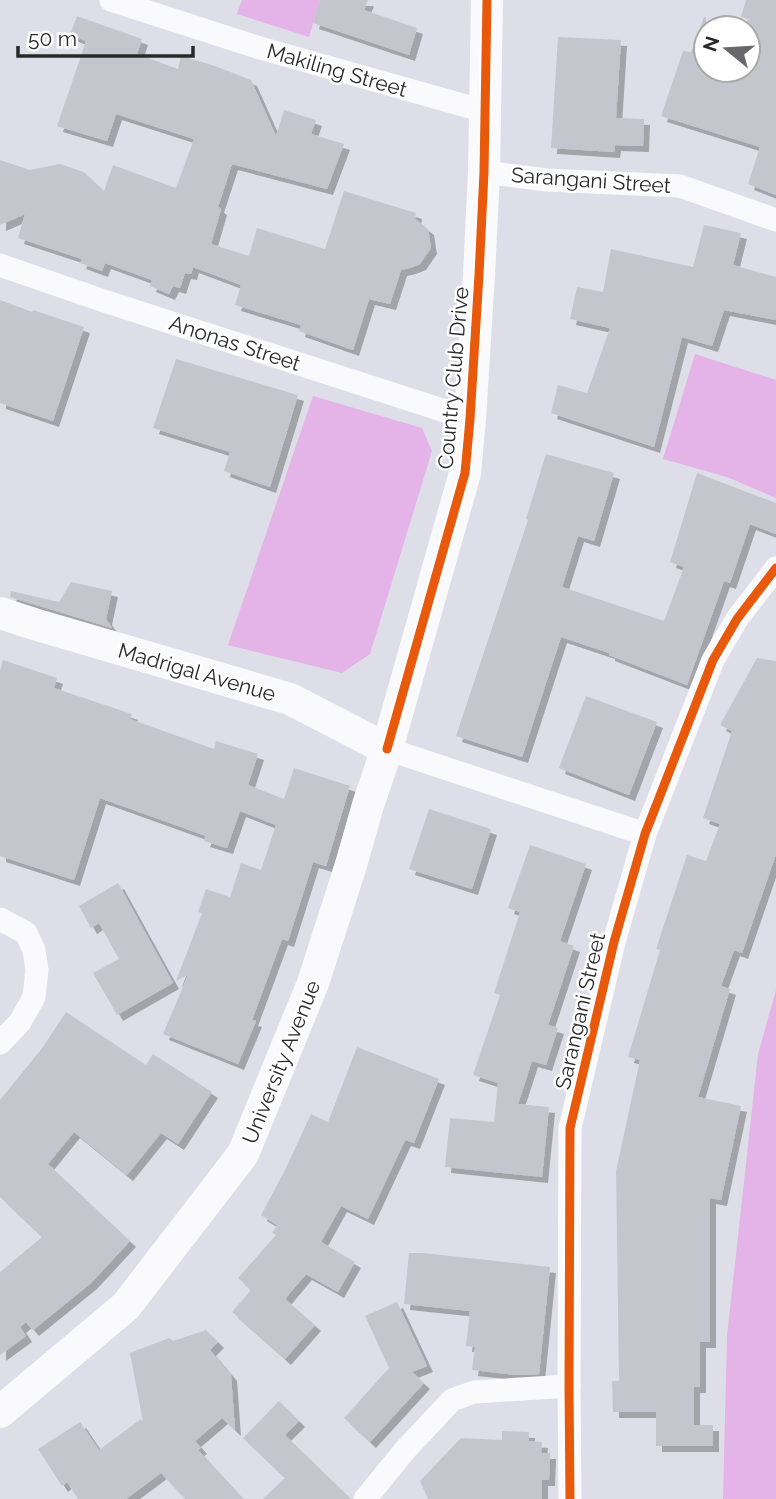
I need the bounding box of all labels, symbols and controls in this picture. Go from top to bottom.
scale bar [18,14,192,58]
north arrow [692,14,762,84]
text: 50 m [28,26,77,51]
text: N [698,33,724,54]
street label: Makiling Street [264,38,410,102]
street label: Sarangani Street [510,162,672,198]
street label: Country Club Drive [433,286,473,470]
street label: Anonas Street [166,310,304,376]
street label: Madrigal Avenue [115,638,279,706]
street label: Sarangani Street [550,930,610,1092]
street label: University Avenue [237,977,325,1147]

